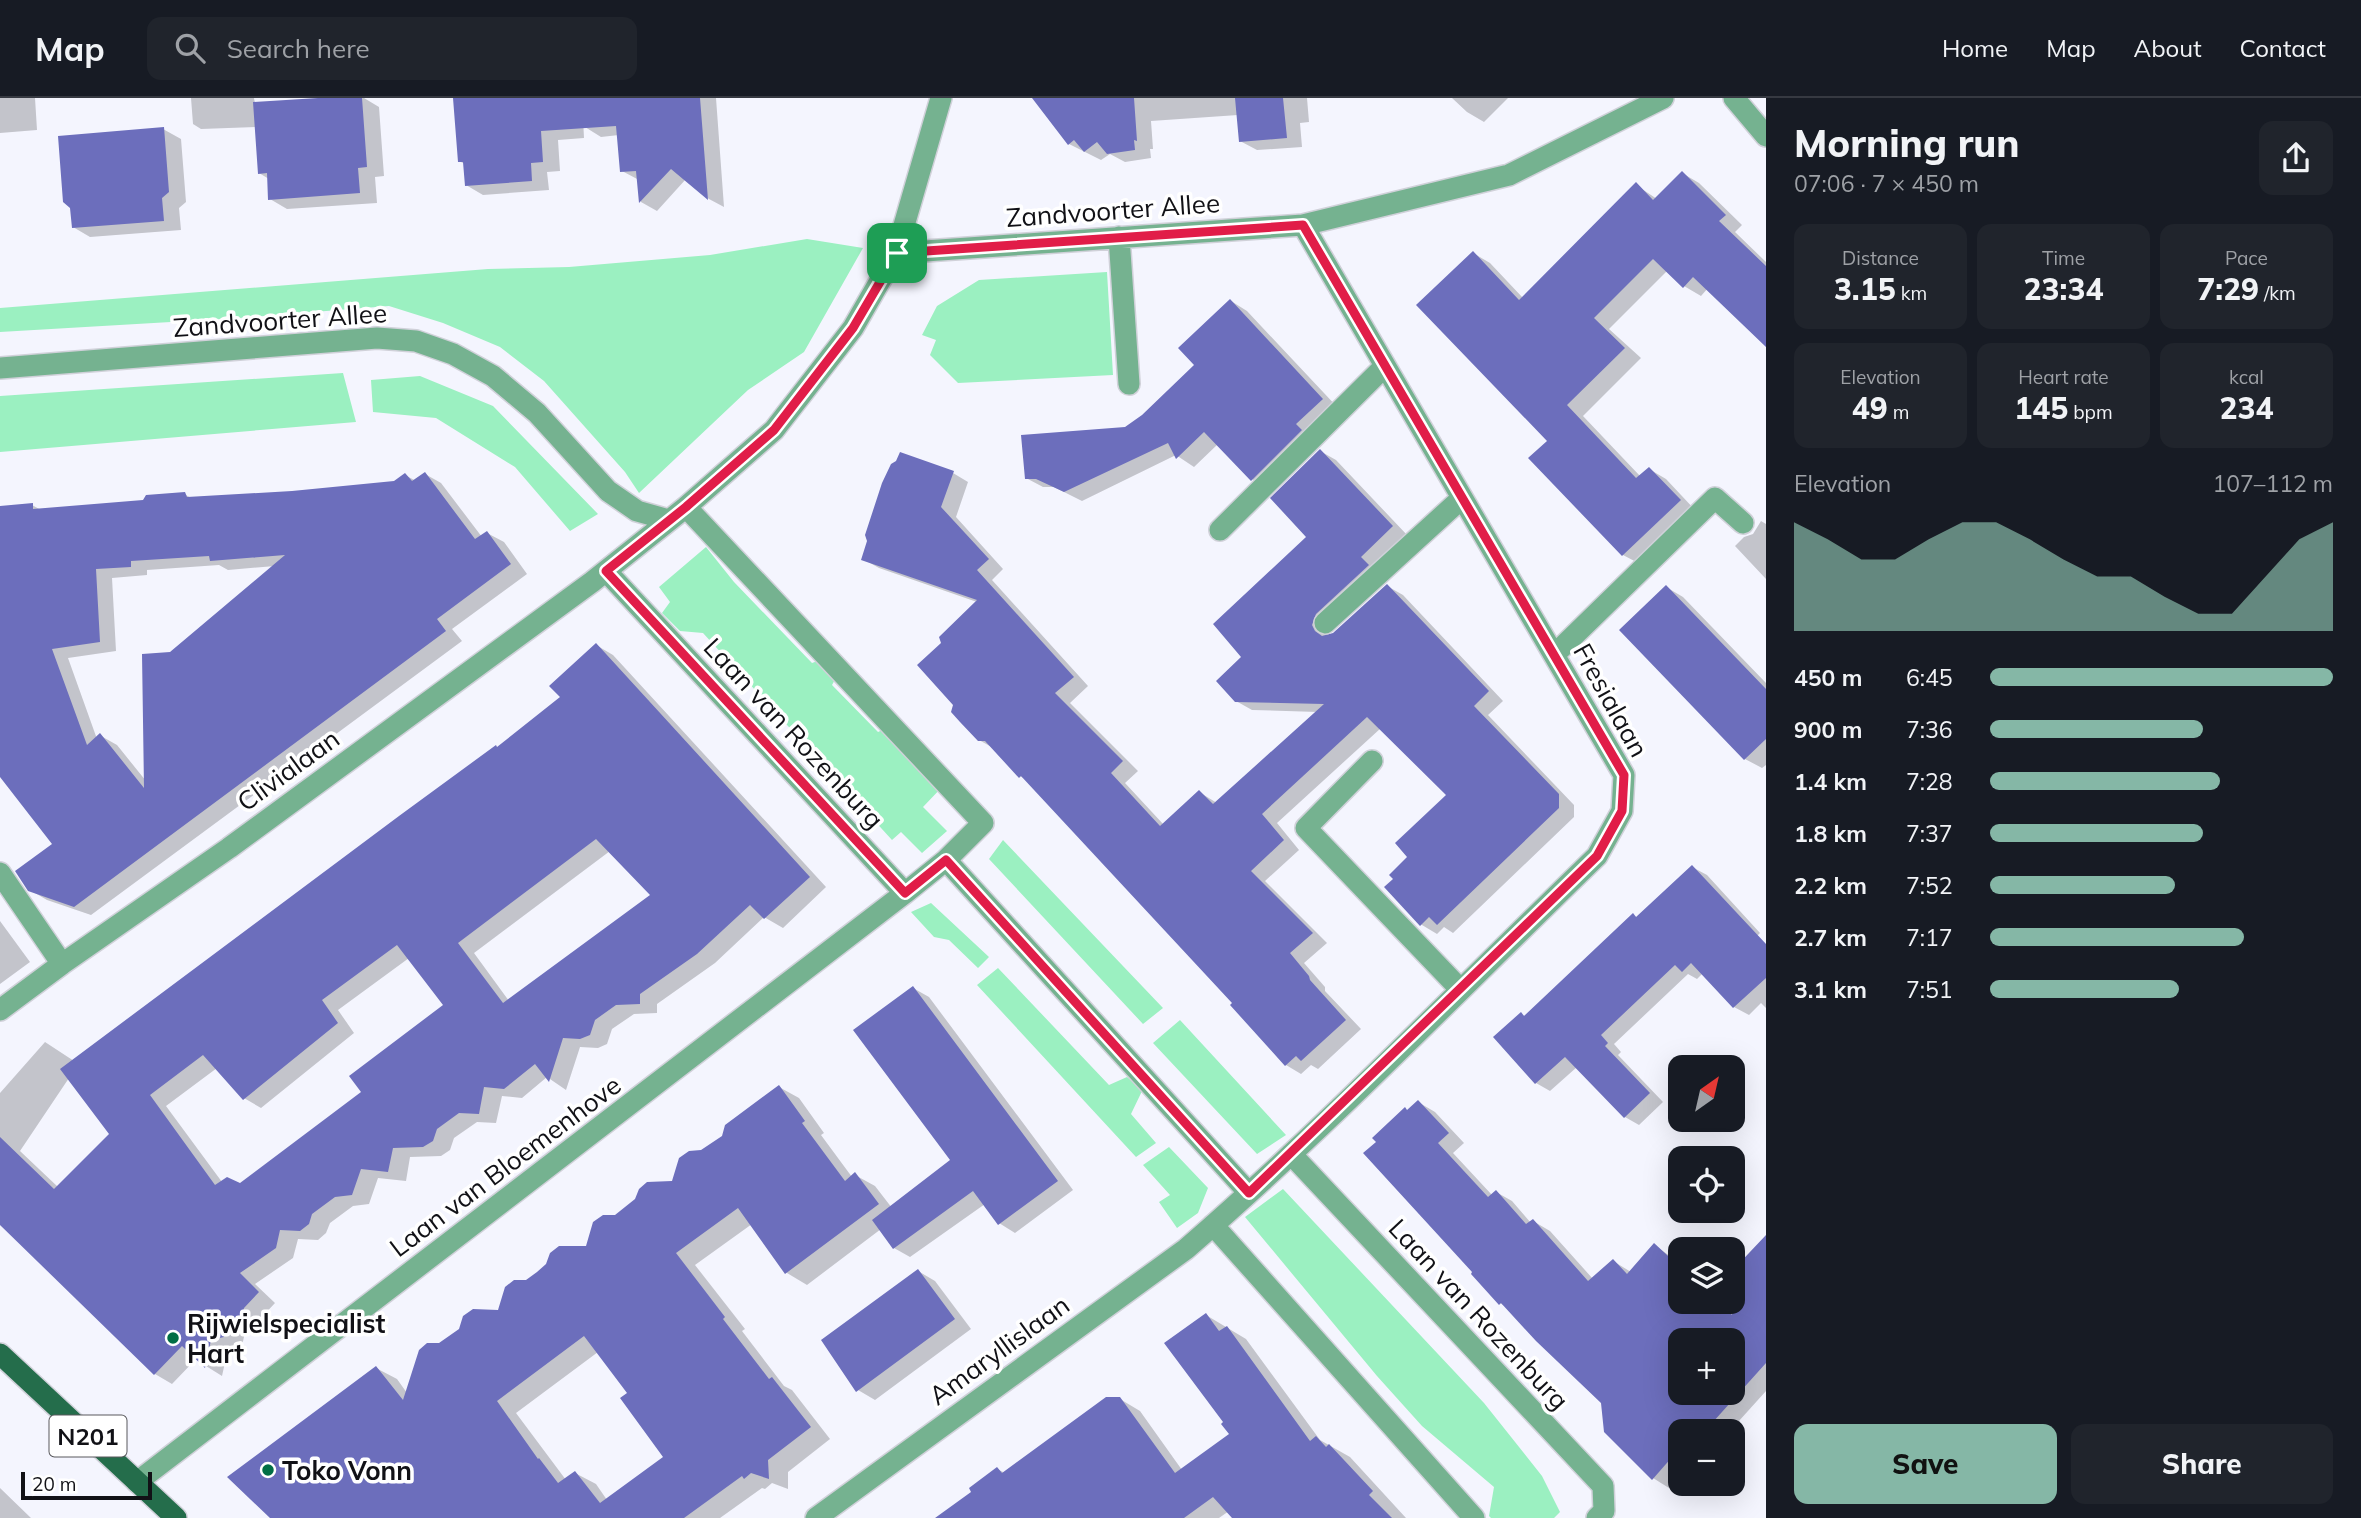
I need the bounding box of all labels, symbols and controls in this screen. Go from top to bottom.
search box [147,17,637,80]
text: Map [35,28,105,69]
icon: search [171,29,209,67]
text: Search here [227,32,370,65]
text: Home [1942,33,2008,63]
text: Map [2046,33,2096,63]
text: About [2134,33,2202,63]
text: Contact [2240,33,2326,63]
text: Morning run [1794,119,2020,167]
button: share [2259,121,2333,195]
text: 07:06 · 7 × 450 m [1794,169,1979,198]
street label: Zandvoorter Allee [1005,186,1221,234]
pin [867,223,927,283]
icon: arrive [878,234,916,272]
text: Distance [1842,246,1919,270]
text: Time [2042,246,2085,270]
text: Pace [2225,246,2268,270]
text: 3.15 [1834,270,1896,308]
text: 23:34 [2024,270,2103,308]
text: 7:29 [2197,270,2259,308]
text: km [1896,281,1927,305]
text: /km [2259,281,2296,305]
street label: Zandvoorter Allee [172,296,388,344]
text: Elevation [1840,365,1921,389]
text: Heart rate [2018,365,2109,389]
text: kcal [2229,365,2264,389]
text: 49 [1852,389,1888,427]
text: 145 [2014,389,2068,427]
text: 234 [2220,389,2274,427]
text: m [1888,400,1909,424]
text: bpm [2068,400,2113,424]
text: Elevation [1794,469,1891,498]
text: 107–112 m [2212,469,2333,498]
street label: Laan van Rozenburg [697,631,891,835]
street label: Fresialaan [1566,637,1656,763]
text: 450 m [1794,663,1862,692]
text: 6:45 [1906,663,1953,692]
text: 900 m [1794,715,1862,744]
text: 7:36 [1906,715,1953,744]
street label: Clivialaan [230,722,346,818]
text: 1.4 km [1794,767,1867,796]
text: 7:28 [1906,767,1953,796]
text: 1.8 km [1794,819,1867,848]
text: 7:37 [1906,819,1953,848]
text: 2.2 km [1794,871,1867,900]
text: 7:52 [1906,871,1953,900]
text: 2.7 km [1794,923,1867,952]
text: 7:17 [1906,923,1953,952]
text: 3.1 km [1794,975,1867,1004]
text: 7:51 [1906,975,1953,1004]
north arrow [1668,1055,1745,1132]
map controls [1668,1055,1745,1496]
street label: Laan van Bloemenhove [383,1068,627,1264]
button: locate [1668,1146,1745,1223]
street label: Laan van Rozenburg [1382,1212,1576,1416]
button: layers [1668,1237,1745,1314]
street label: Amaryllislaan [922,1288,1076,1412]
place label: Rijwielspecialist Hart [187,1307,385,1370]
button: + [1668,1328,1745,1405]
marker: Rijwielspecialist Hart [165,1330,181,1346]
road number: N201 [50,1416,126,1456]
button: − [1668,1419,1745,1496]
button: Save [1794,1424,2057,1504]
button: Share [2071,1424,2333,1504]
place label: Toko Vonn [282,1454,412,1487]
marker: Toko Vonn [260,1462,276,1478]
scale bar [21,1469,152,1501]
text: 20 m [32,1472,76,1496]

